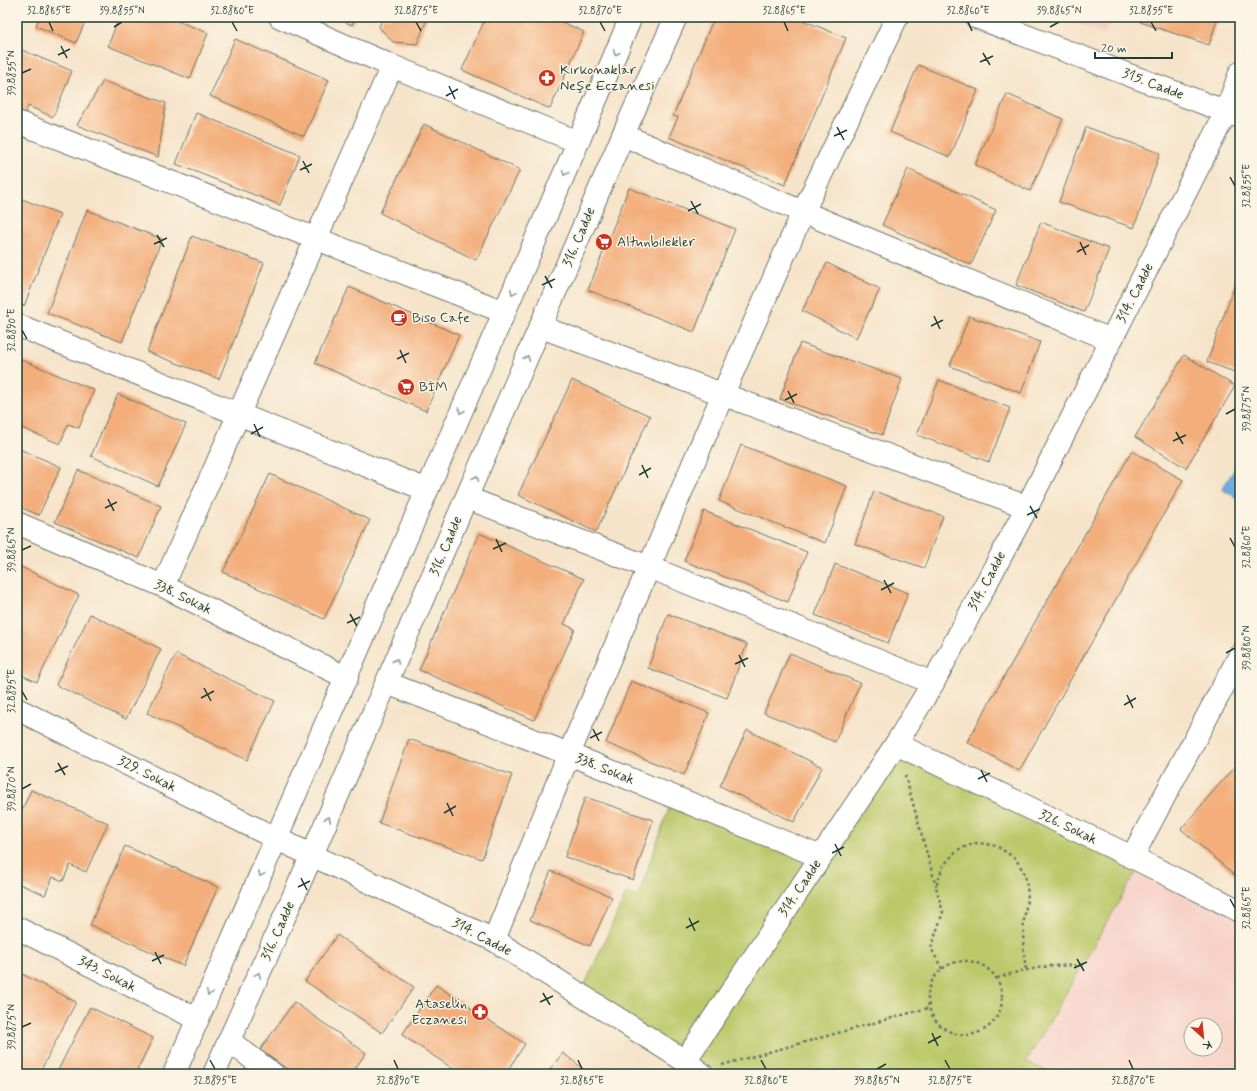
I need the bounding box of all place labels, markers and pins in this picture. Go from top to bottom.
place label: Kırkonaklar Neşe Eczanesi [560,61,655,95]
pharmacy icon: Kırkonaklar Neşe Eczanesi [537,68,557,88]
supermarket icon: Altunbilekler [594,232,614,252]
place label: Altunbilekler [617,233,695,251]
cafe icon: Biso Cafe [389,308,409,328]
place label: Biso Cafe [412,309,470,327]
supermarket icon: BİM [396,377,416,397]
place label: BİM [419,378,448,396]
place label: Ataselin Eczanesi [411,995,467,1029]
pharmacy icon: Ataselin Eczanesi [470,1002,490,1022]

